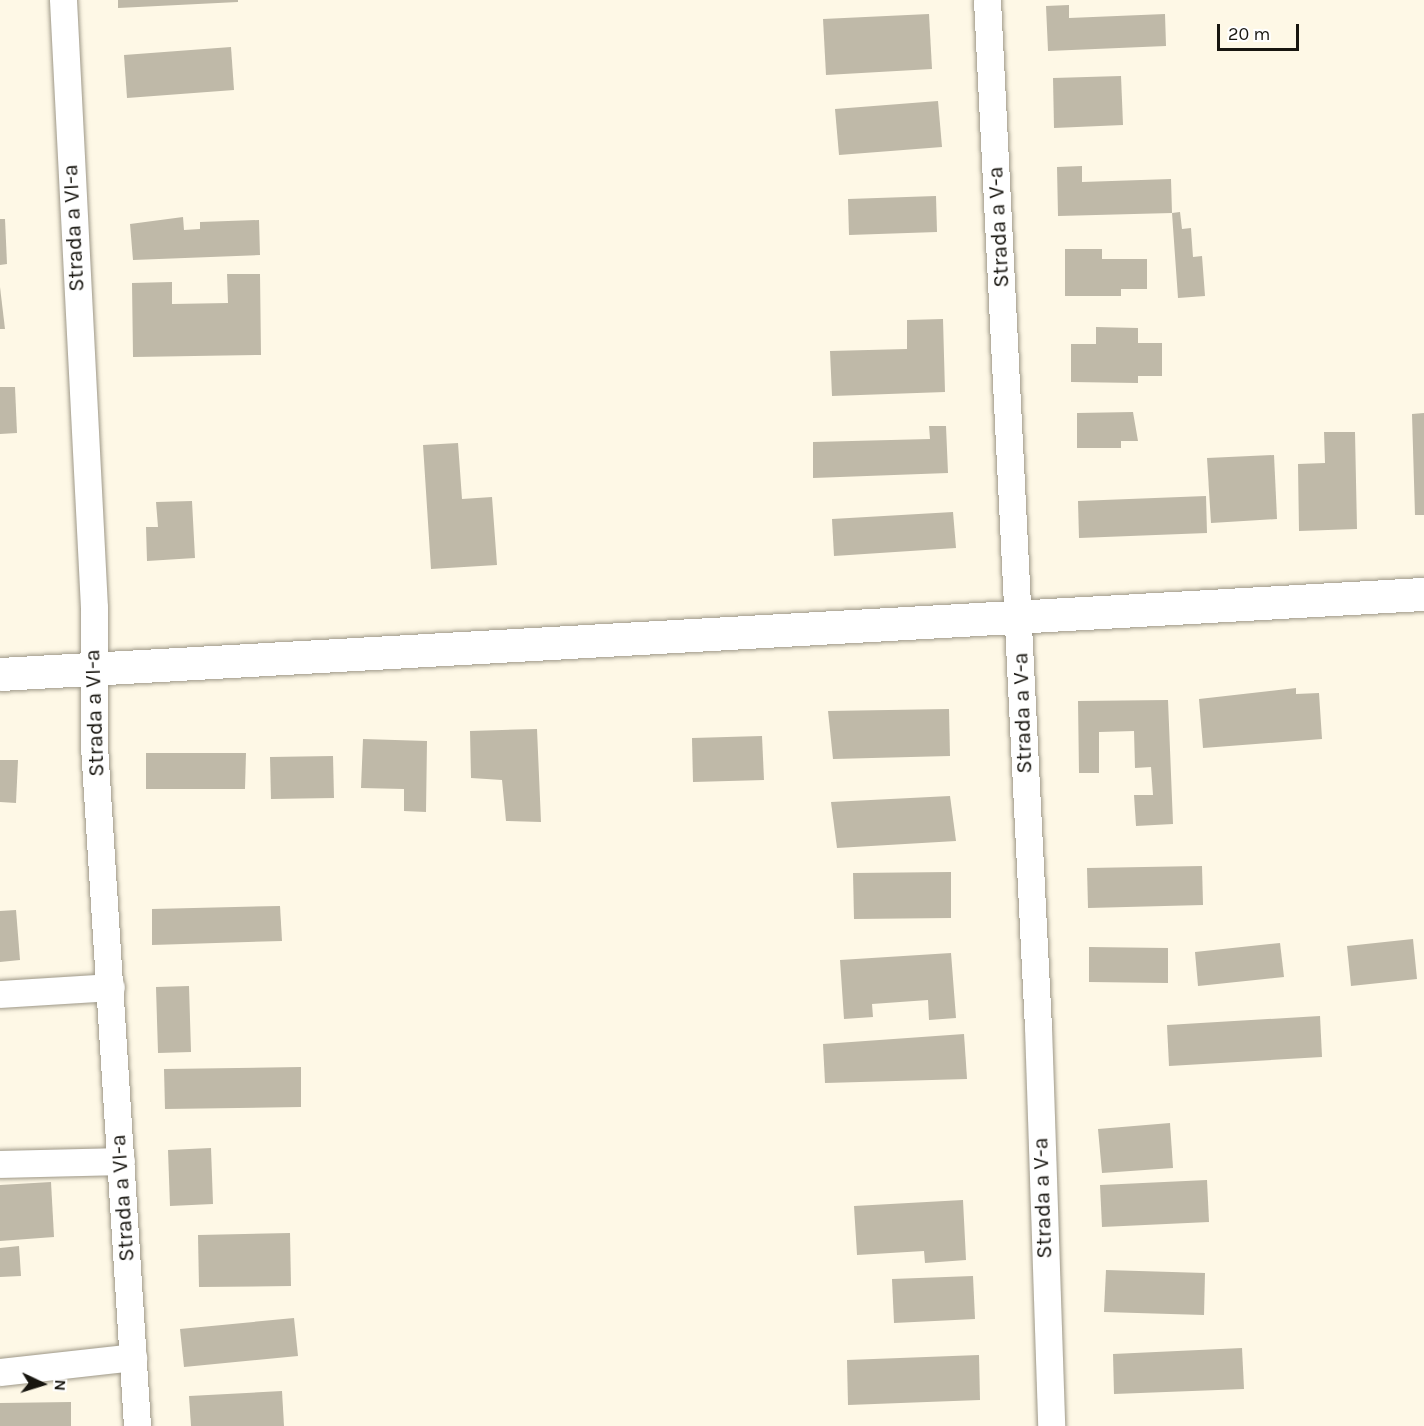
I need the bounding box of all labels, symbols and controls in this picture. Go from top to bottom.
scale bar [1220,12,1302,50]
text: 20 m [1228,23,1270,45]
street label: Strada a VI-a [57,164,91,292]
street label: Strada a V-a [983,166,1015,288]
street label: Strada a VI-a [80,649,110,777]
street label: Strada a V-a [1008,652,1038,774]
street label: Strada a VI-a [105,1133,141,1263]
street label: Strada a V-a [1028,1137,1058,1259]
north arrow [12,1354,72,1414]
text: N [51,1379,70,1392]

